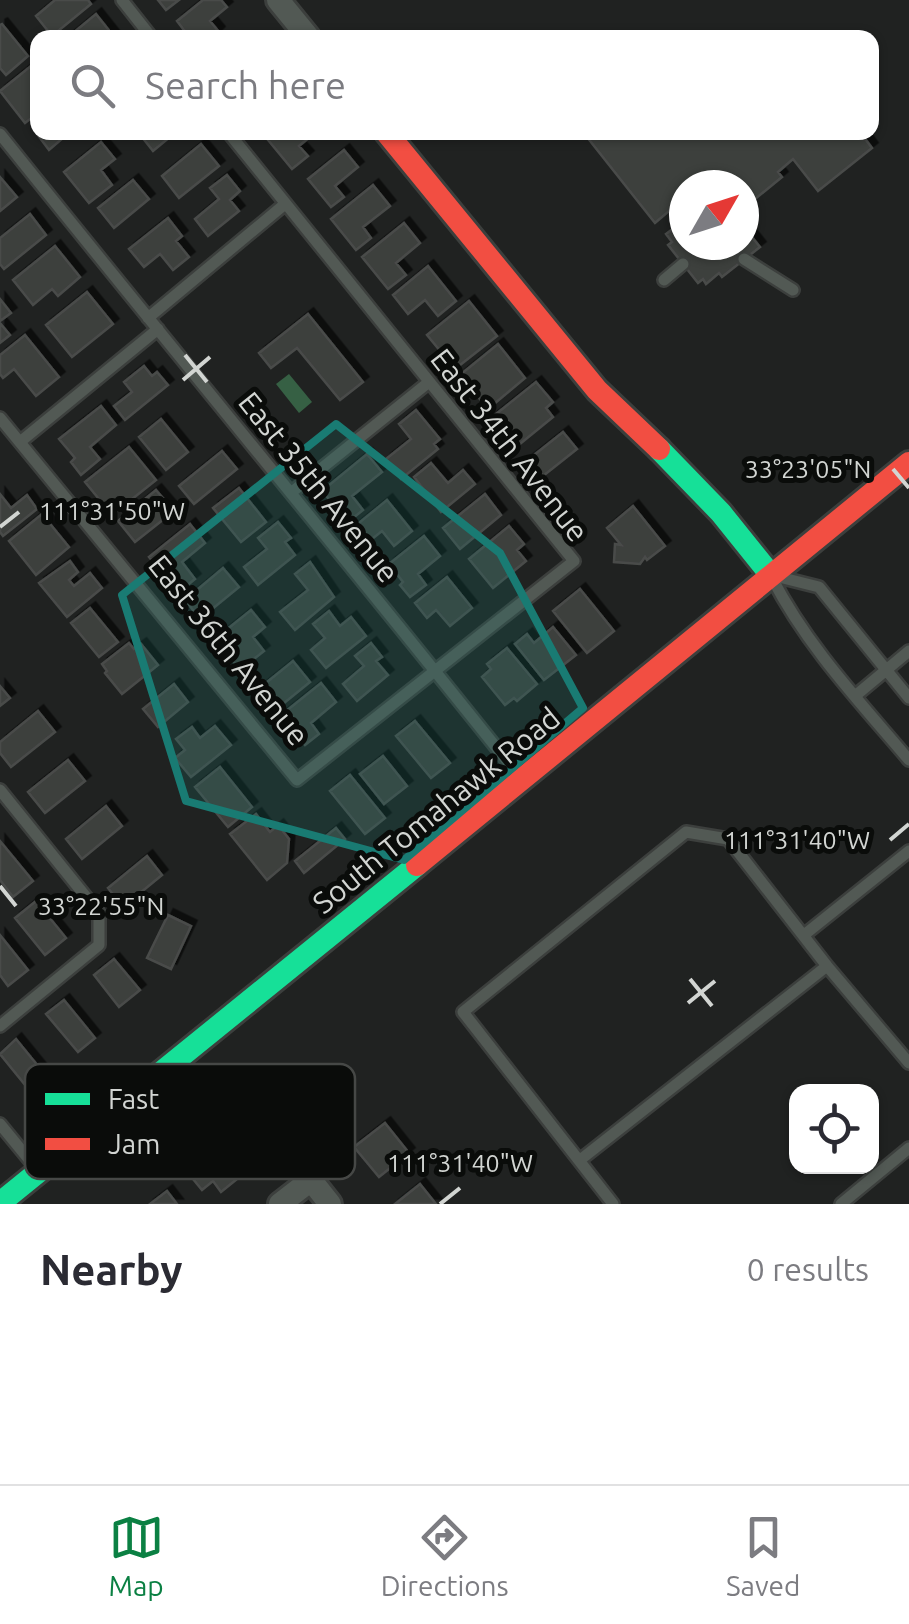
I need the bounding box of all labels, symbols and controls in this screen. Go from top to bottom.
search box [30,30,879,140]
icon: search [65,58,120,113]
text: Search here [145,64,346,106]
north arrow [669,170,759,260]
street label: East 34th Avenue [424,342,596,548]
street label: East 35th Avenue [232,385,406,589]
text: 33°23'05"N [745,455,871,483]
text: 111°31'50"W [39,497,185,525]
street label: East 36th Avenue [142,548,316,752]
street label: South Tomahawk Road [306,700,566,920]
text: 111°31'40"W [724,826,870,854]
text: 33°22'55"N [38,892,164,920]
legend [25,1064,355,1179]
text: Fast [108,1083,159,1114]
map controls [789,1084,879,1174]
button: locate [789,1084,879,1174]
text: Jam [108,1128,160,1159]
text: 111°31'40"W [387,1149,533,1177]
text: Nearby [40,1246,183,1293]
text: 0 results [747,1251,869,1287]
tab: Map [109,1510,164,1601]
tab: Directions [381,1510,509,1601]
tab: Saved [726,1510,800,1601]

